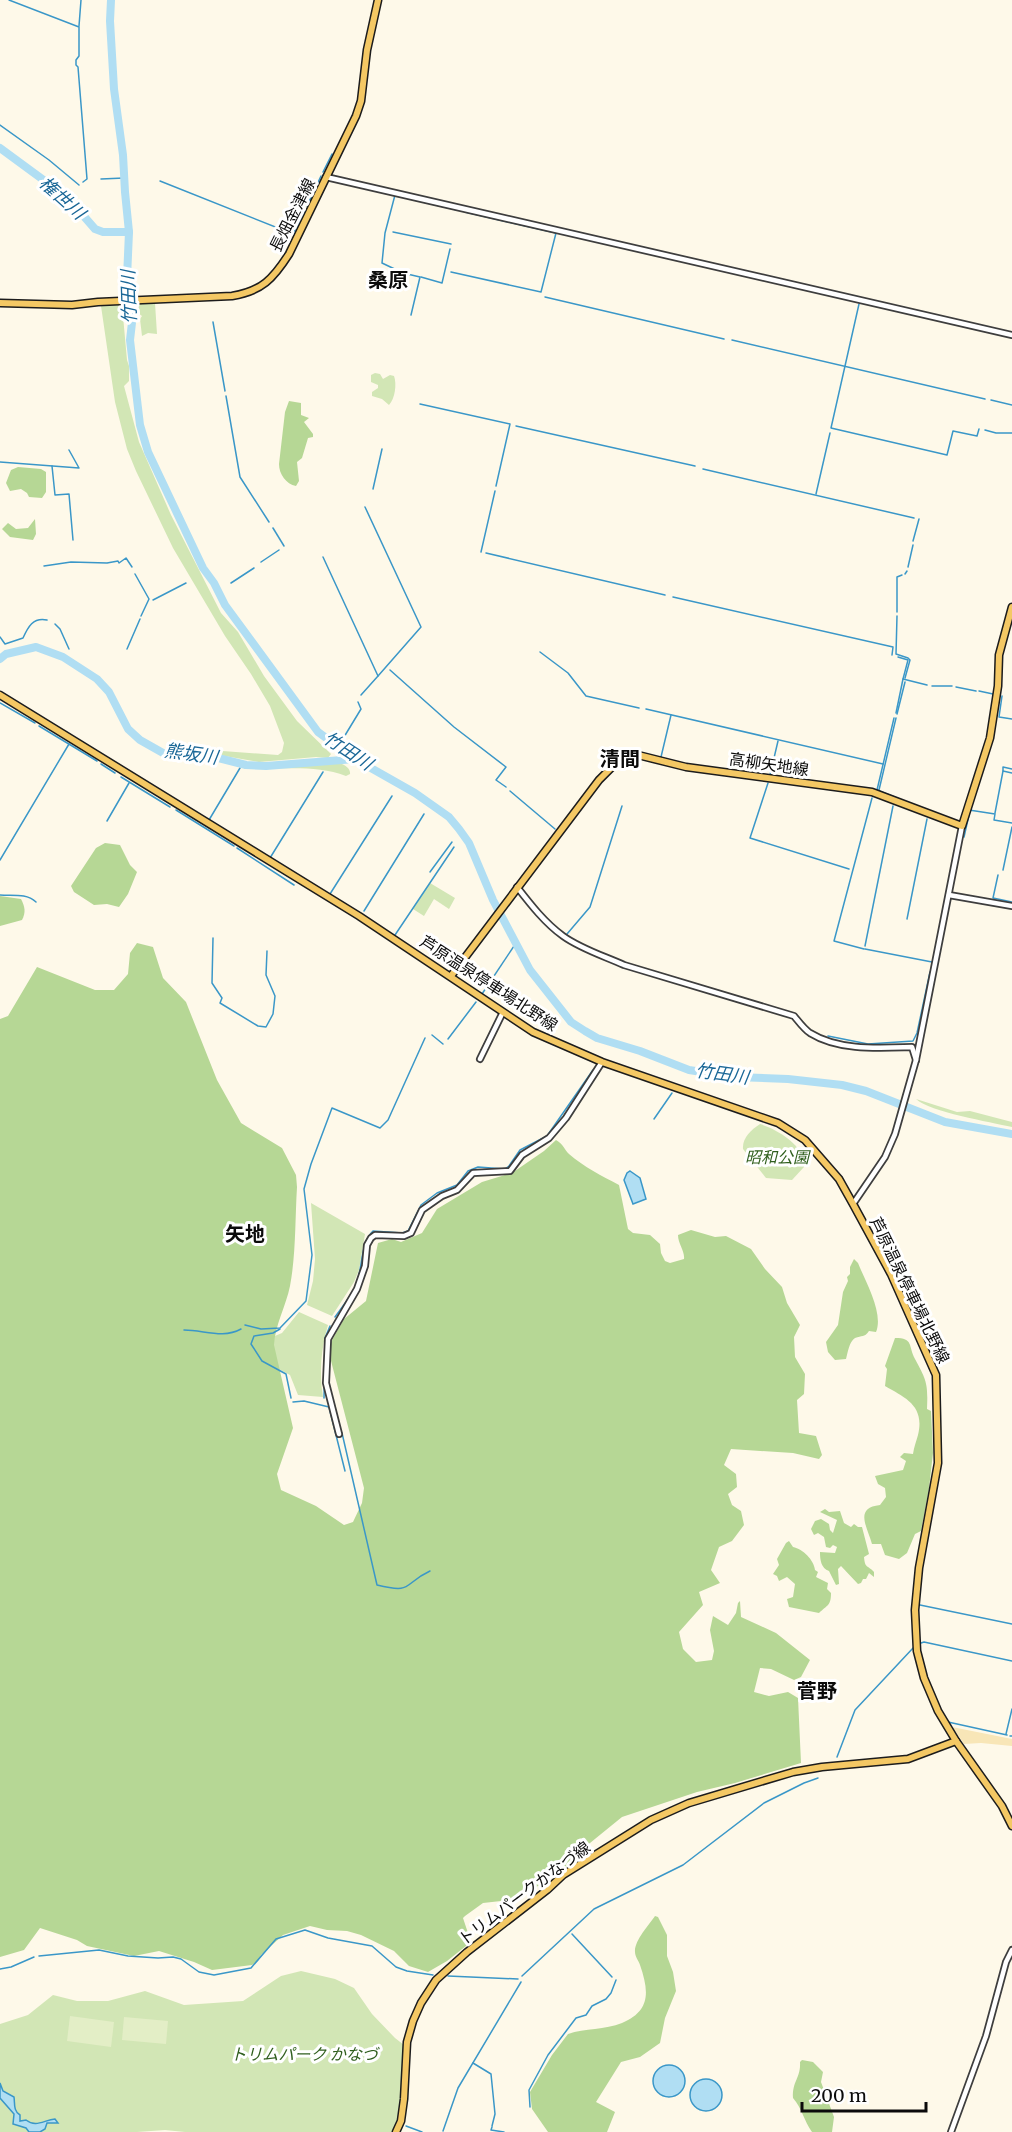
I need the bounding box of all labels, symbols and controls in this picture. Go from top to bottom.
water label: 権世川 [35,171,92,226]
street label: 長畑金津線 [265,175,319,255]
district label: 桑原 [368,267,408,292]
water label: 竹田川 [116,268,141,324]
water label: 竹田川 [319,726,379,776]
water label: 熊坂川 [163,738,221,769]
district label: 清間 [600,746,640,771]
street label: 高柳矢地線 [728,749,810,779]
street label: 芦原温泉停車場北野線 [416,931,562,1035]
water label: 竹田川 [694,1058,752,1089]
park label: 昭和公園 [745,1147,811,1167]
street label: 芦原温泉停車場北野線 [866,1214,954,1366]
district label: 矢地 [225,1221,265,1246]
district label: 菅野 [797,1678,837,1703]
street label: トリムパークかなづ線 [454,1837,594,1949]
park label: トリムパーク かなづ [230,2044,380,2064]
scale bar [802,2075,926,2113]
text: 200 m [811,2084,867,2107]

